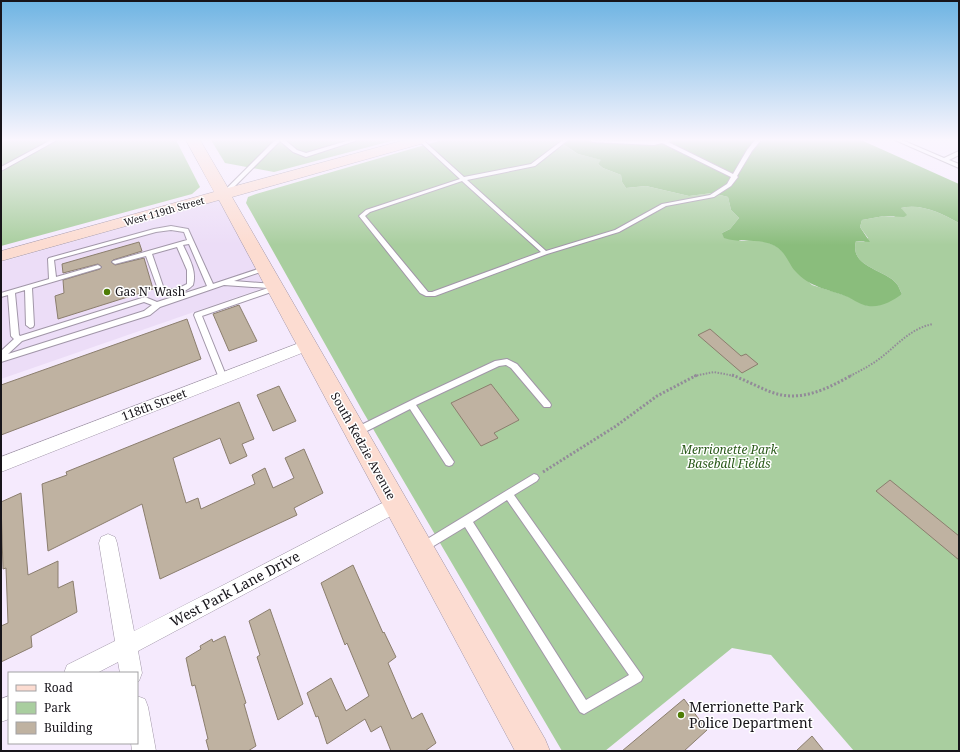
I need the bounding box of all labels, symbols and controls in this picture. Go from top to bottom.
street label: West 119th Street [122,193,206,229]
place label: Gas N' Wash [115,283,186,300]
marker: Gas N' Wash [102,287,112,297]
street label: 118th Street [119,384,189,425]
street label: South Kedzie Avenue [327,389,400,503]
park label: Merrionette Park Baseball Fields [680,441,779,472]
street label: West Park Lane Drive [166,546,303,631]
legend [8,672,138,744]
text: Road [44,679,74,696]
place label: Merrionette Park Police Department [689,697,813,732]
text: Park [44,699,72,716]
marker: Merrionette Park Police Department [676,710,686,720]
text: Building [44,719,93,736]

